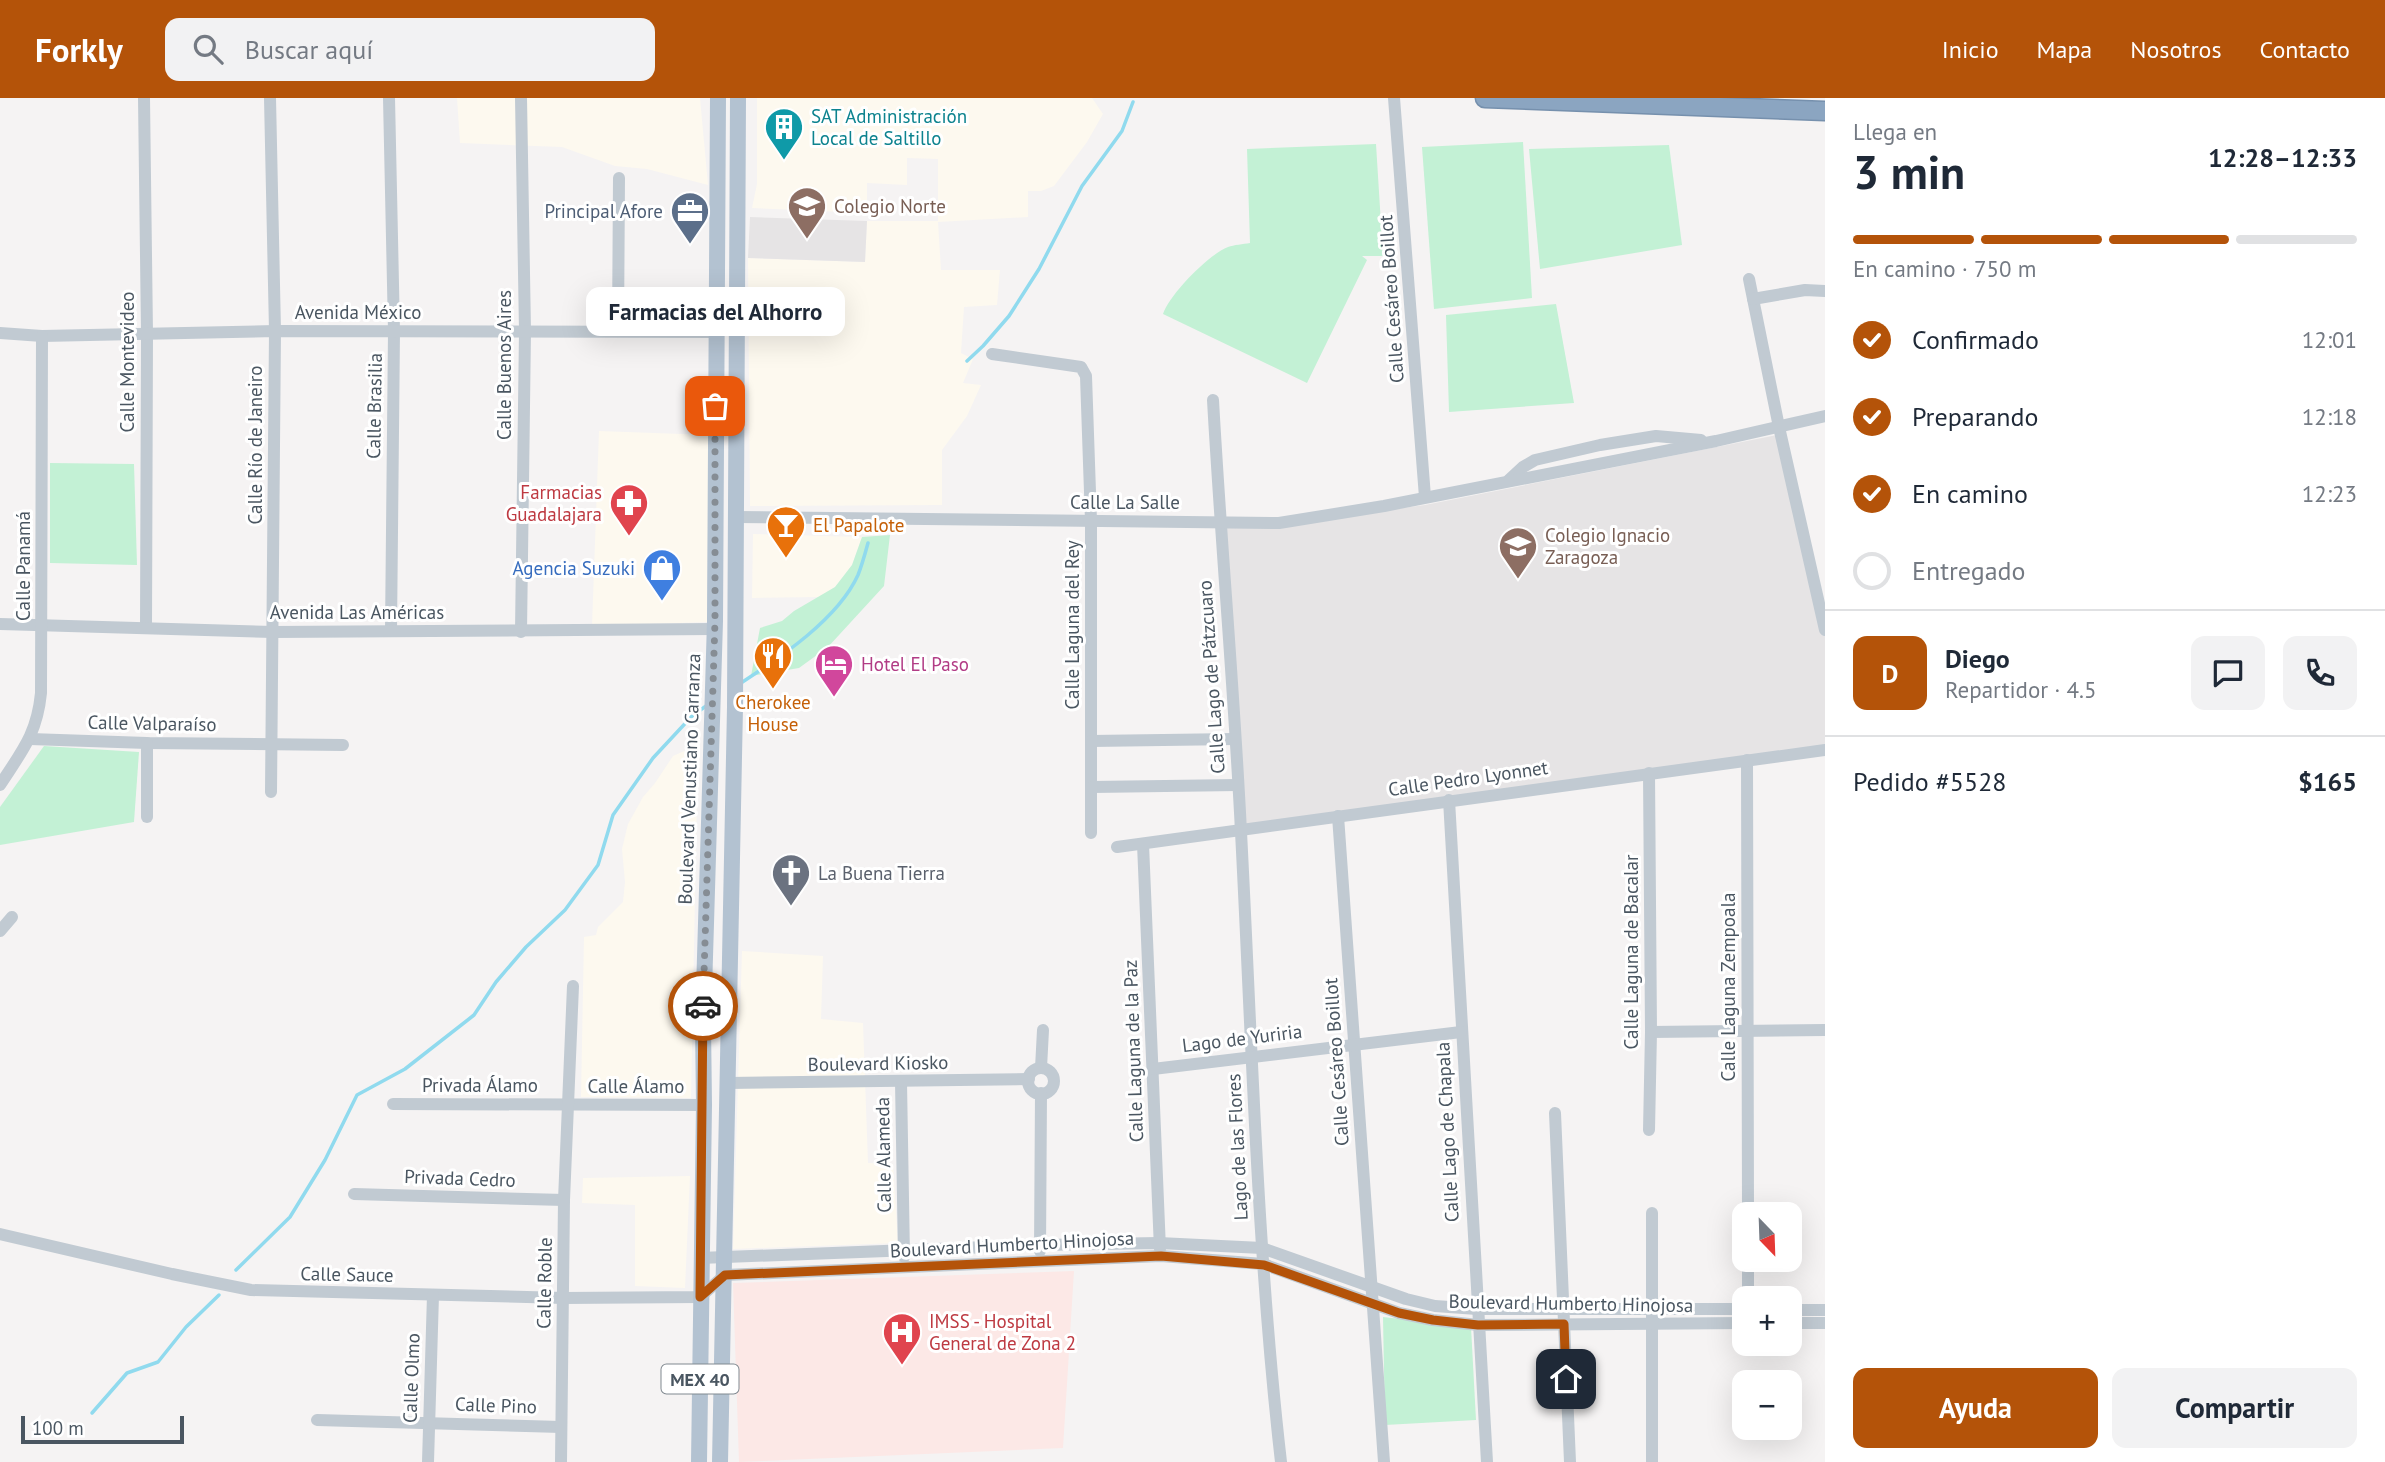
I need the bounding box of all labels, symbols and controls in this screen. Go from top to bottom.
search box [165,18,655,81]
text: Forkly [35,28,123,71]
icon: search [189,30,227,68]
text: Buscar aquí [245,33,373,66]
text: Inicio [1942,34,1999,65]
text: Mapa [2037,34,2092,65]
text: Nosotros [2130,34,2222,65]
text: Contacto [2260,34,2350,65]
place label: SAT Administración Local de Saltillo [811,104,967,150]
building icon: SAT Administración Local de Saltillo [763,106,805,161]
text: Llega en [1853,117,1937,146]
text: 12:28–12:33 [2208,141,2357,174]
text: 3 min [1853,142,1965,202]
school or university icon: Colegio Norte [786,185,828,240]
office icon: Principal Afore [669,190,711,245]
place label: Colegio Norte [834,194,946,218]
place label: Principal Afore [544,199,663,223]
street label: Calle Cesáreo Boillot [1373,214,1409,384]
text: En camino · 750 m [1853,254,2036,283]
callout: Farmacias del Alhorro [586,287,844,336]
street label: Calle Buenos Aires [492,290,516,440]
street label: Calle Montevideo [115,292,139,432]
text: Farmacias del Alhorro [609,297,822,326]
street label: Avenida México [295,300,421,324]
icon: check [1853,321,1891,359]
text: Confirmado [1912,323,2039,356]
text: 12:01 [2302,325,2357,354]
street label: Calle Brasilia [361,353,387,459]
street label: Calle Río de Janeiro [243,366,267,524]
pin [685,376,745,436]
icon: bag [696,387,734,425]
icon: check [1853,398,1891,436]
text: Preparando [1912,400,2039,433]
text: 12:18 [2302,402,2357,431]
icon: check [1853,475,1891,513]
text: En camino [1912,477,2028,510]
text: 12:23 [2302,479,2357,508]
place label: Farmacias Guadalajara [506,480,602,526]
pharmacy icon: Farmacias Guadalajara [608,482,650,537]
street label: Calle La Salle [1070,490,1180,514]
bar icon: El Papalote [765,504,807,559]
street label: Calle Panamá [11,511,35,621]
place label: El Papalote [813,513,905,537]
place label: Colegio Ignacio Zaragoza [1545,523,1670,569]
school or university icon: Colegio Ignacio Zaragoza [1497,525,1539,580]
street label: Calle Laguna del Rey [1060,540,1084,709]
shop icon: Agencia Suzuki [641,547,683,602]
text: Entregado [1912,554,2026,587]
place label: Agencia Suzuki [512,556,635,580]
street label: Calle Lago de Pátzcuaro [1192,579,1230,775]
street label: Avenida Las Américas [270,600,444,624]
restaurant icon: Cherokee House [752,635,794,690]
button: chat [2191,636,2265,710]
button: phone [2283,636,2357,710]
text: Diego [1945,642,2010,675]
hotel icon: Hotel El Paso [813,643,855,698]
place label: Hotel El Paso [861,652,969,676]
street label: Boulevard Venustiano Carranza [673,653,705,905]
text: D [1882,657,1898,690]
text: Repartidor · 4.5 [1945,675,2097,704]
place label: Cherokee House [735,690,811,736]
street label: Calle Valparaíso [87,710,217,736]
street label: Calle Pedro Lyonnet [1387,755,1550,801]
text: Pedido #5528 [1853,765,2006,798]
text: $165 [2298,765,2357,798]
church icon: La Buena Tierra [770,852,812,907]
street label: Calle Laguna de Bacalar [1619,854,1643,1049]
place label: La Buena Tierra [818,861,945,885]
street label: Calle Laguna Zempoala [1716,893,1740,1081]
street label: Calle Laguna de la Paz [1118,959,1148,1143]
courier [668,971,738,1041]
street label: Calle Cesáreo Boillot [1318,977,1354,1147]
icon: car [684,987,722,1025]
street label: Lago de Yuriria [1181,1019,1303,1057]
street label: Calle Lago de Chapala [1430,1041,1464,1223]
street label: Boulevard Kiosko [808,1050,948,1076]
street label: Privada Álamo [422,1073,538,1097]
street label: Lago de las Flores [1221,1073,1253,1221]
street label: Calle Álamo [588,1074,684,1098]
street label: Calle Alameda [870,1097,896,1213]
street label: Privada Cedro [404,1164,516,1192]
north arrow [1732,1202,1802,1272]
map controls [1732,1202,1802,1440]
street label: Boulevard Humberto Hinojosa [889,1226,1135,1262]
street label: Calle Roble [531,1237,557,1329]
street label: Calle Sauce [300,1261,394,1287]
button: + [1732,1286,1802,1356]
street label: Boulevard Humberto Hinojosa [1448,1289,1694,1317]
place label: IMSS - Hospital General de Zona 2 [929,1309,1076,1355]
hospital icon: IMSS - Hospital General de Zona 2 [881,1311,923,1366]
street label: Calle Olmo [397,1333,425,1423]
pin [1536,1349,1596,1409]
icon: home [1547,1360,1585,1398]
road number: MEX 40 [662,1364,738,1394]
button: Ayuda [1853,1368,2098,1448]
button: Compartir [2112,1368,2357,1448]
button: − [1732,1370,1802,1440]
street label: Calle Pino [455,1392,537,1418]
scale bar [21,1413,184,1445]
text: 100 m [32,1416,84,1440]

